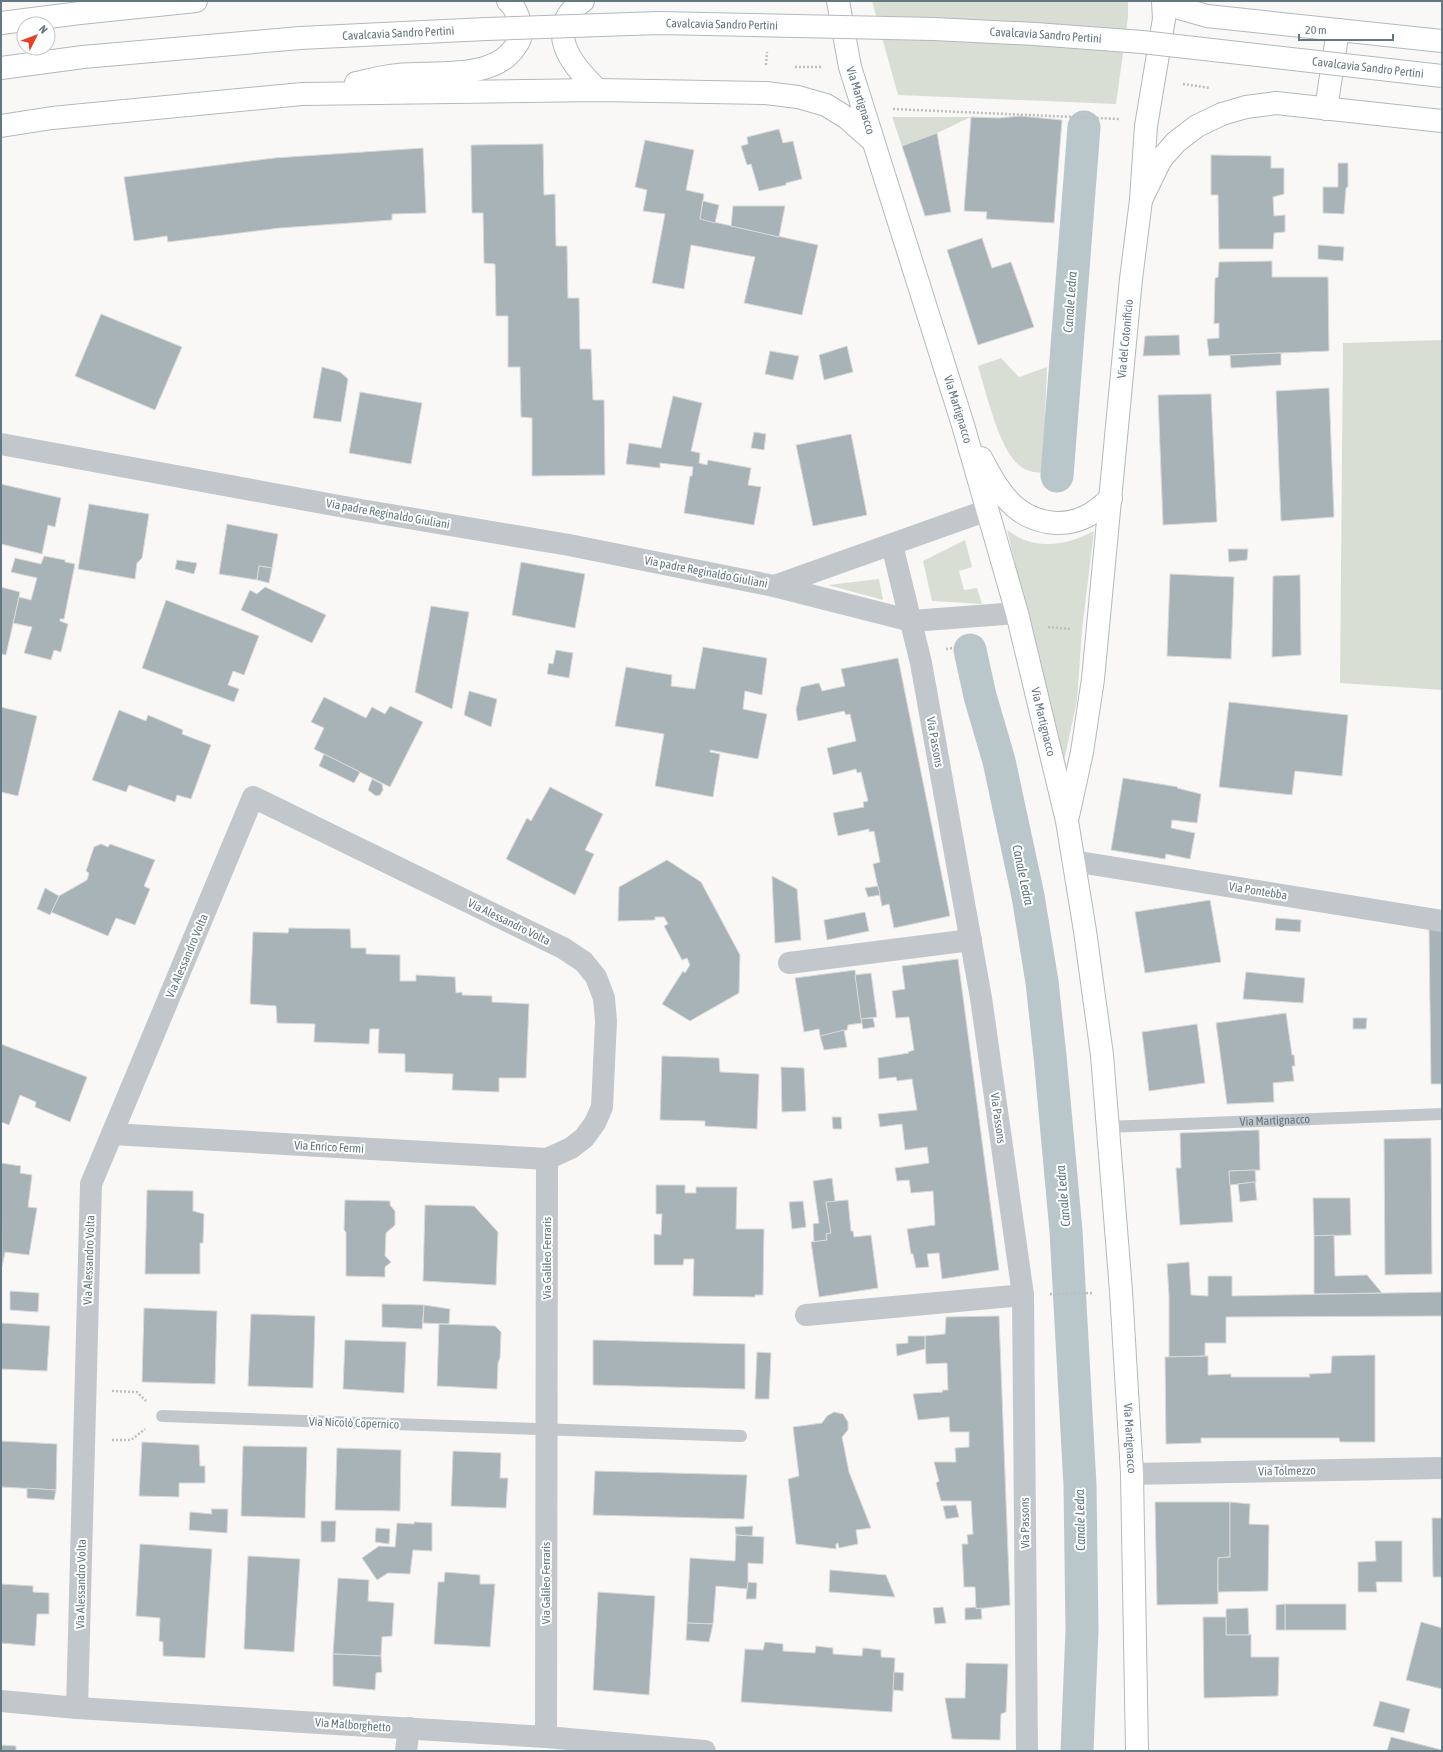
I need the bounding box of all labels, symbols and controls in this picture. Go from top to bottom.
north arrow [16,16,56,56]
street label: Cavalcavia Sandro Pertini [666,16,778,33]
scale bar [1299,16,1393,42]
text: N [37,23,50,36]
text: 20 m [1305,23,1327,37]
street label: Cavalcavia Sandro Pertini [342,24,455,43]
street label: Cavalcavia Sandro Pertini [989,25,1102,46]
street label: Cavalcavia Sandro Pertini [1312,54,1424,81]
street label: Via Martignacco [843,65,878,136]
water label: Canale Ledra [1060,271,1080,333]
street label: Via del Cotonificio [1115,298,1136,379]
street label: Via Martignacco [941,374,975,445]
street label: Via padre Reginaldo Giuliani [325,496,451,532]
street label: Via padre Reginaldo Giuliani [643,553,769,591]
street label: Via Martignacco [1028,686,1058,758]
street label: Via Passons [924,716,946,768]
water label: Canale Ledra [1009,843,1037,907]
street label: Via Pontebba [1228,879,1288,903]
street label: Via Alessandro Volta [465,896,553,948]
street label: Via Alessandro Volta [163,912,211,1000]
street label: Via Passons [988,1092,1008,1144]
street label: Via Martignacco [1239,1112,1311,1129]
street label: Via Enrico Fermi [294,1138,364,1156]
water label: Canale Ledra [1053,1165,1073,1227]
street label: Via Alessandro Volta [80,1215,98,1305]
street label: Via Galileo Ferraris [540,1217,554,1299]
street label: Via Martignacco [1121,1403,1139,1474]
street label: Via Nicolò Copernico [309,1414,400,1432]
street label: Via Tolmezzo [1258,1463,1316,1479]
water label: Canale Ledra [1072,1489,1088,1551]
street label: Via Passons [1018,1497,1032,1549]
street label: Via Alessandro Volta [73,1539,89,1629]
street label: Via Galileo Ferraris [539,1542,553,1624]
street label: Via Malborghetto [315,1715,392,1735]

